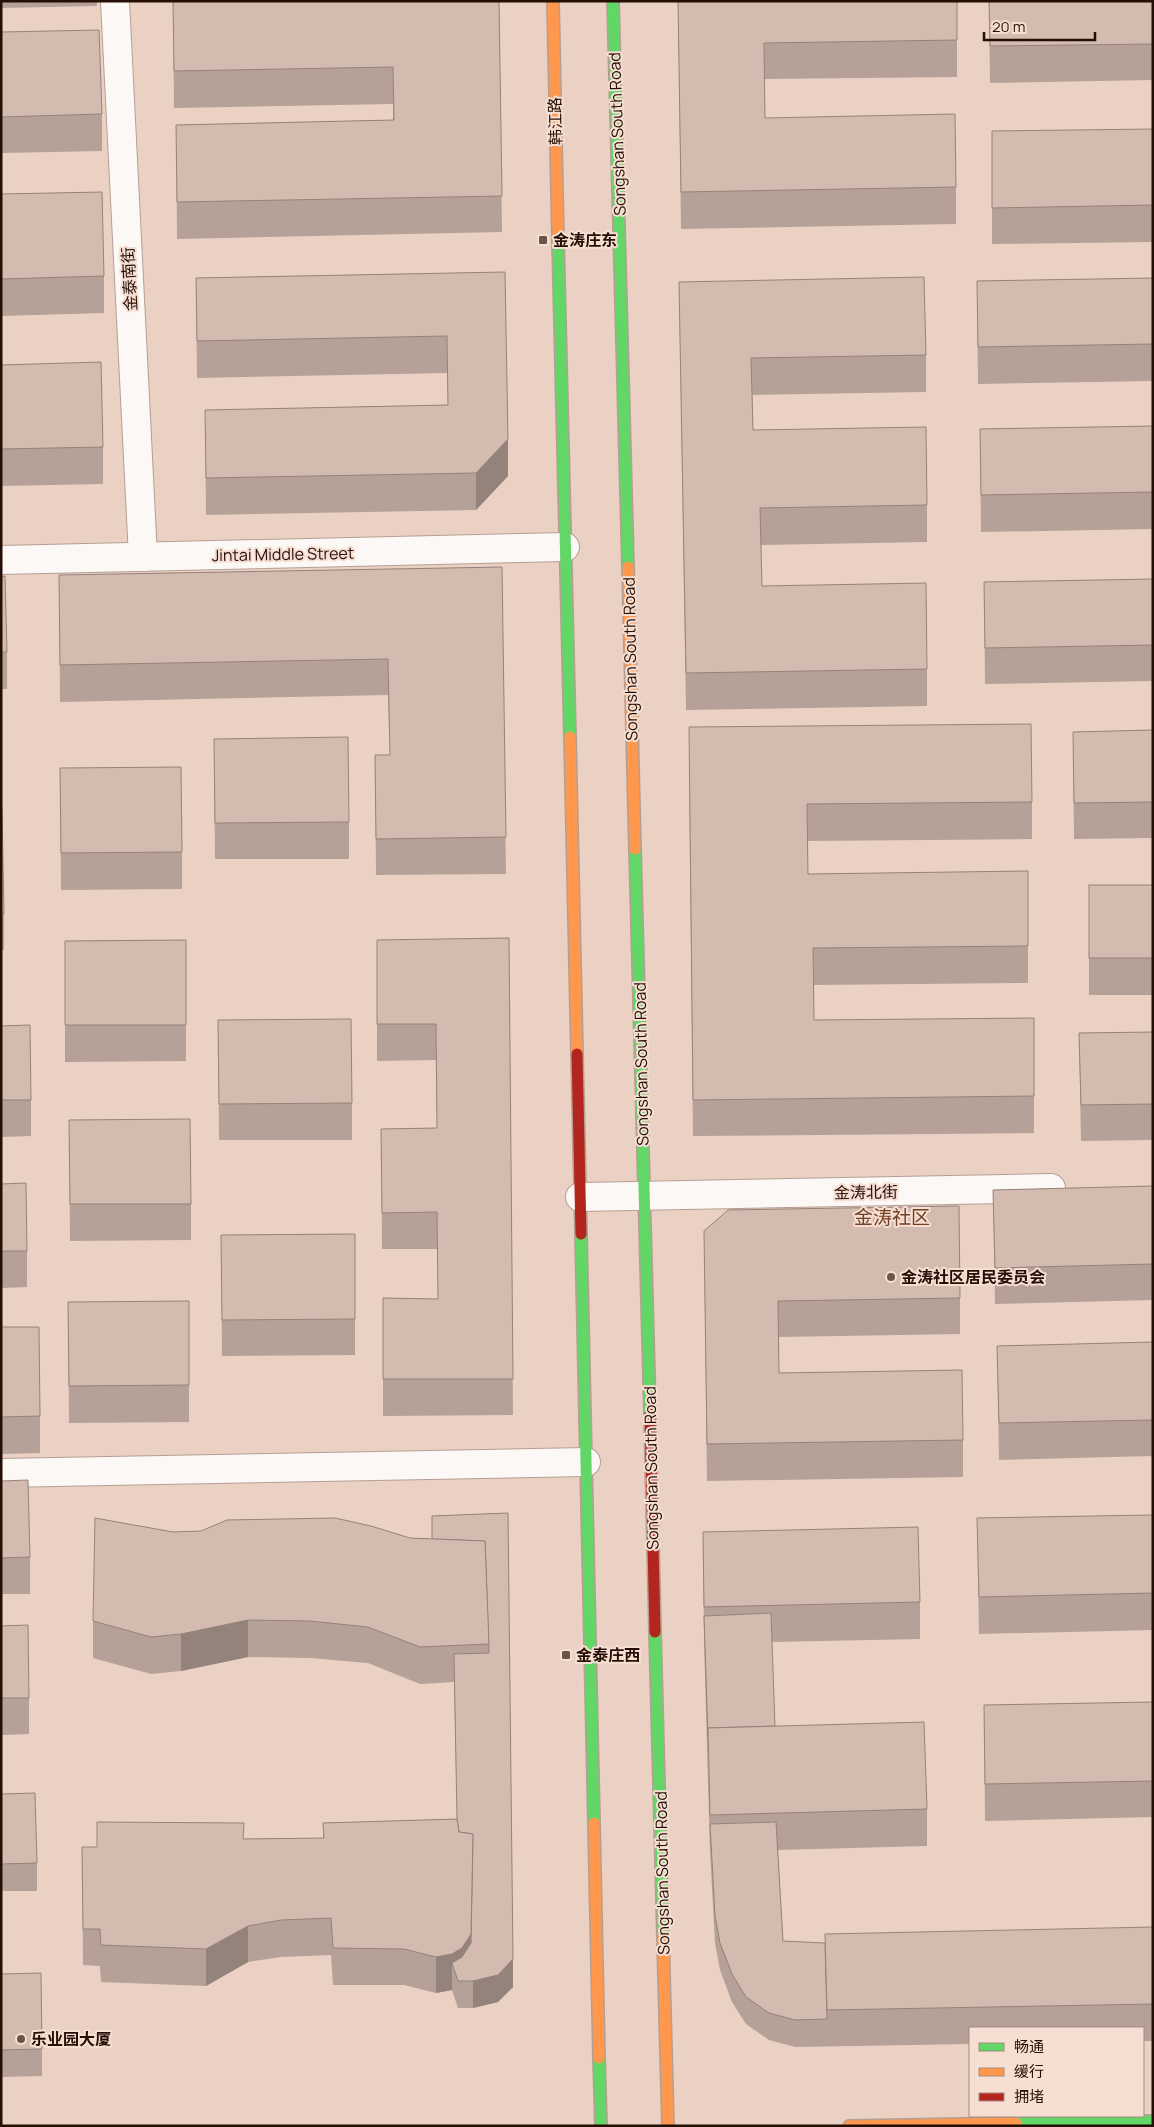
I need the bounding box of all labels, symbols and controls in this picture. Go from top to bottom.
scale bar [984,10,1095,42]
text: 20 m [992,16,1025,37]
street label: Songshan South Road [603,52,631,216]
street label: 韩江路 [544,97,566,145]
place label: 金涛庄东 [553,229,617,251]
marker: 金涛庄东 [537,234,549,246]
street label: 金泰南街 [116,246,142,312]
street label: Jintai Middle Street [212,542,354,566]
street label: Songshan South Road [618,577,642,741]
street label: Songshan South Road [629,982,653,1146]
street label: 金涛北街 [834,1180,898,1204]
district label: 金涛社区 [854,1204,930,1230]
place label: 金涛社区居民委员会 [901,1266,1045,1288]
marker: 金涛社区居民委员会 [885,1271,897,1283]
street label: Songshan South Road [639,1386,663,1550]
place label: 金泰庄西 [576,1644,640,1666]
marker: 金泰庄西 [560,1649,572,1661]
street label: Songshan South Road [650,1791,674,1955]
legend [969,2027,1144,2117]
place label: 乐业园大厦 [31,2028,111,2050]
marker: 乐业园大厦 [15,2033,27,2045]
text: 畅通 [1014,2036,1044,2057]
text: 缓行 [1014,2061,1044,2082]
text: 拥堵 [1014,2086,1044,2107]

